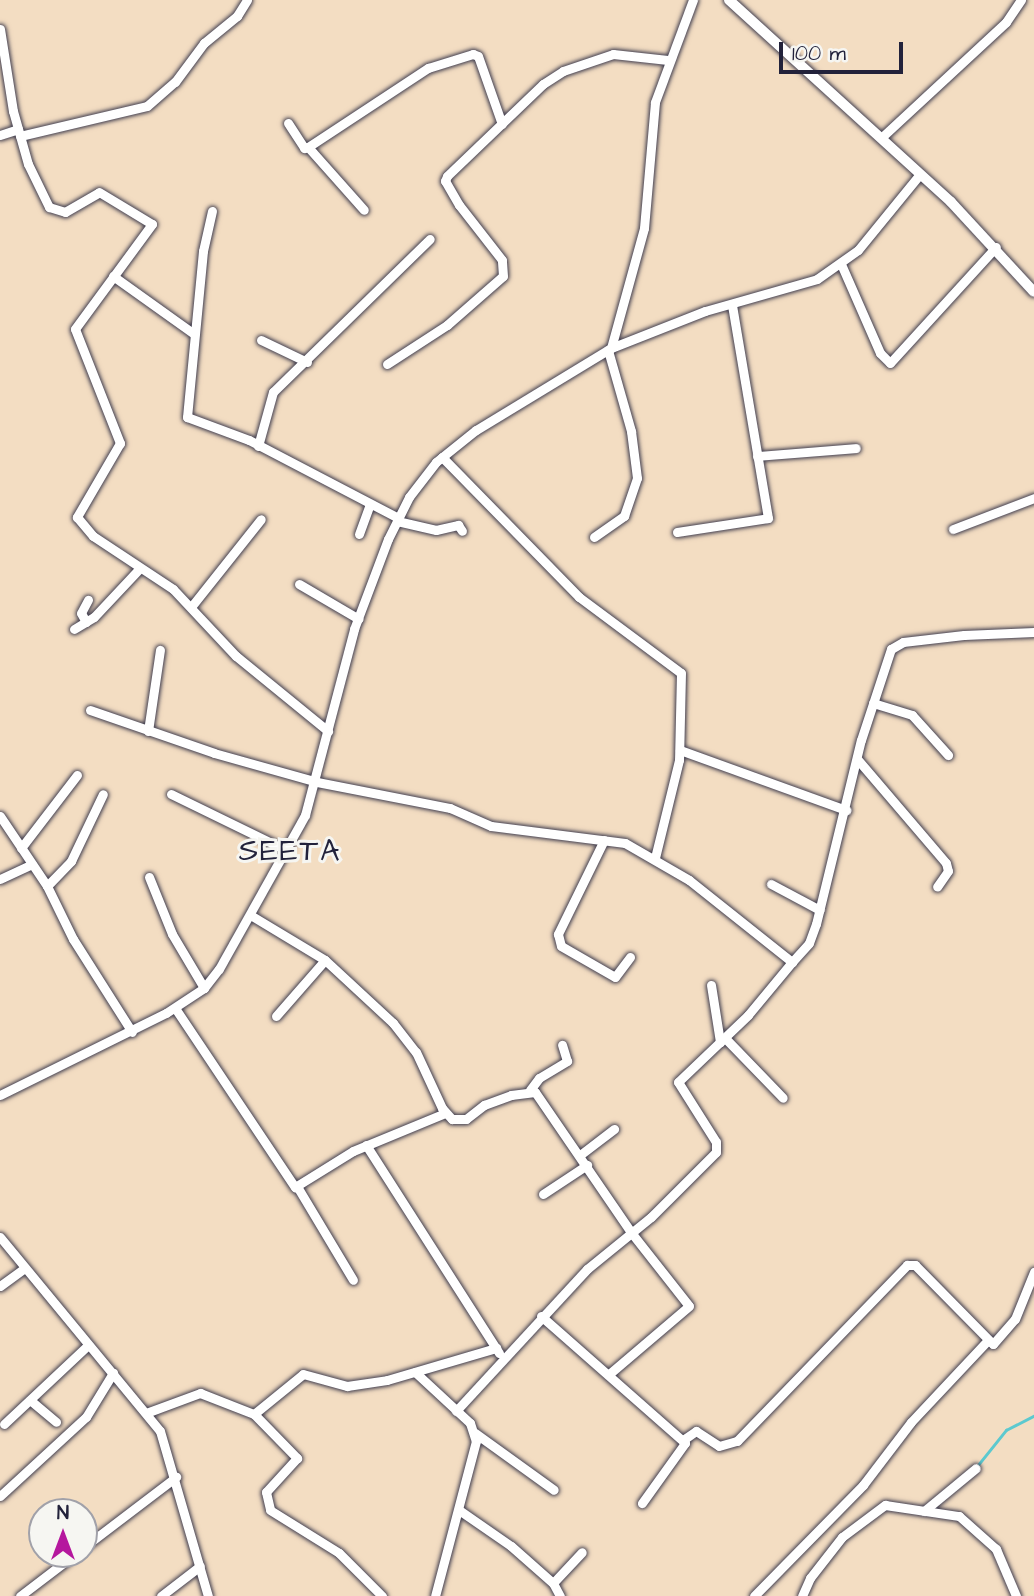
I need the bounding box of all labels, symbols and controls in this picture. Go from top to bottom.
scale bar [782,28,906,72]
text: 100 m [792,39,846,68]
district label: SEETA [239,833,341,869]
north arrow [28,1498,98,1568]
text: N [57,1500,69,1527]

